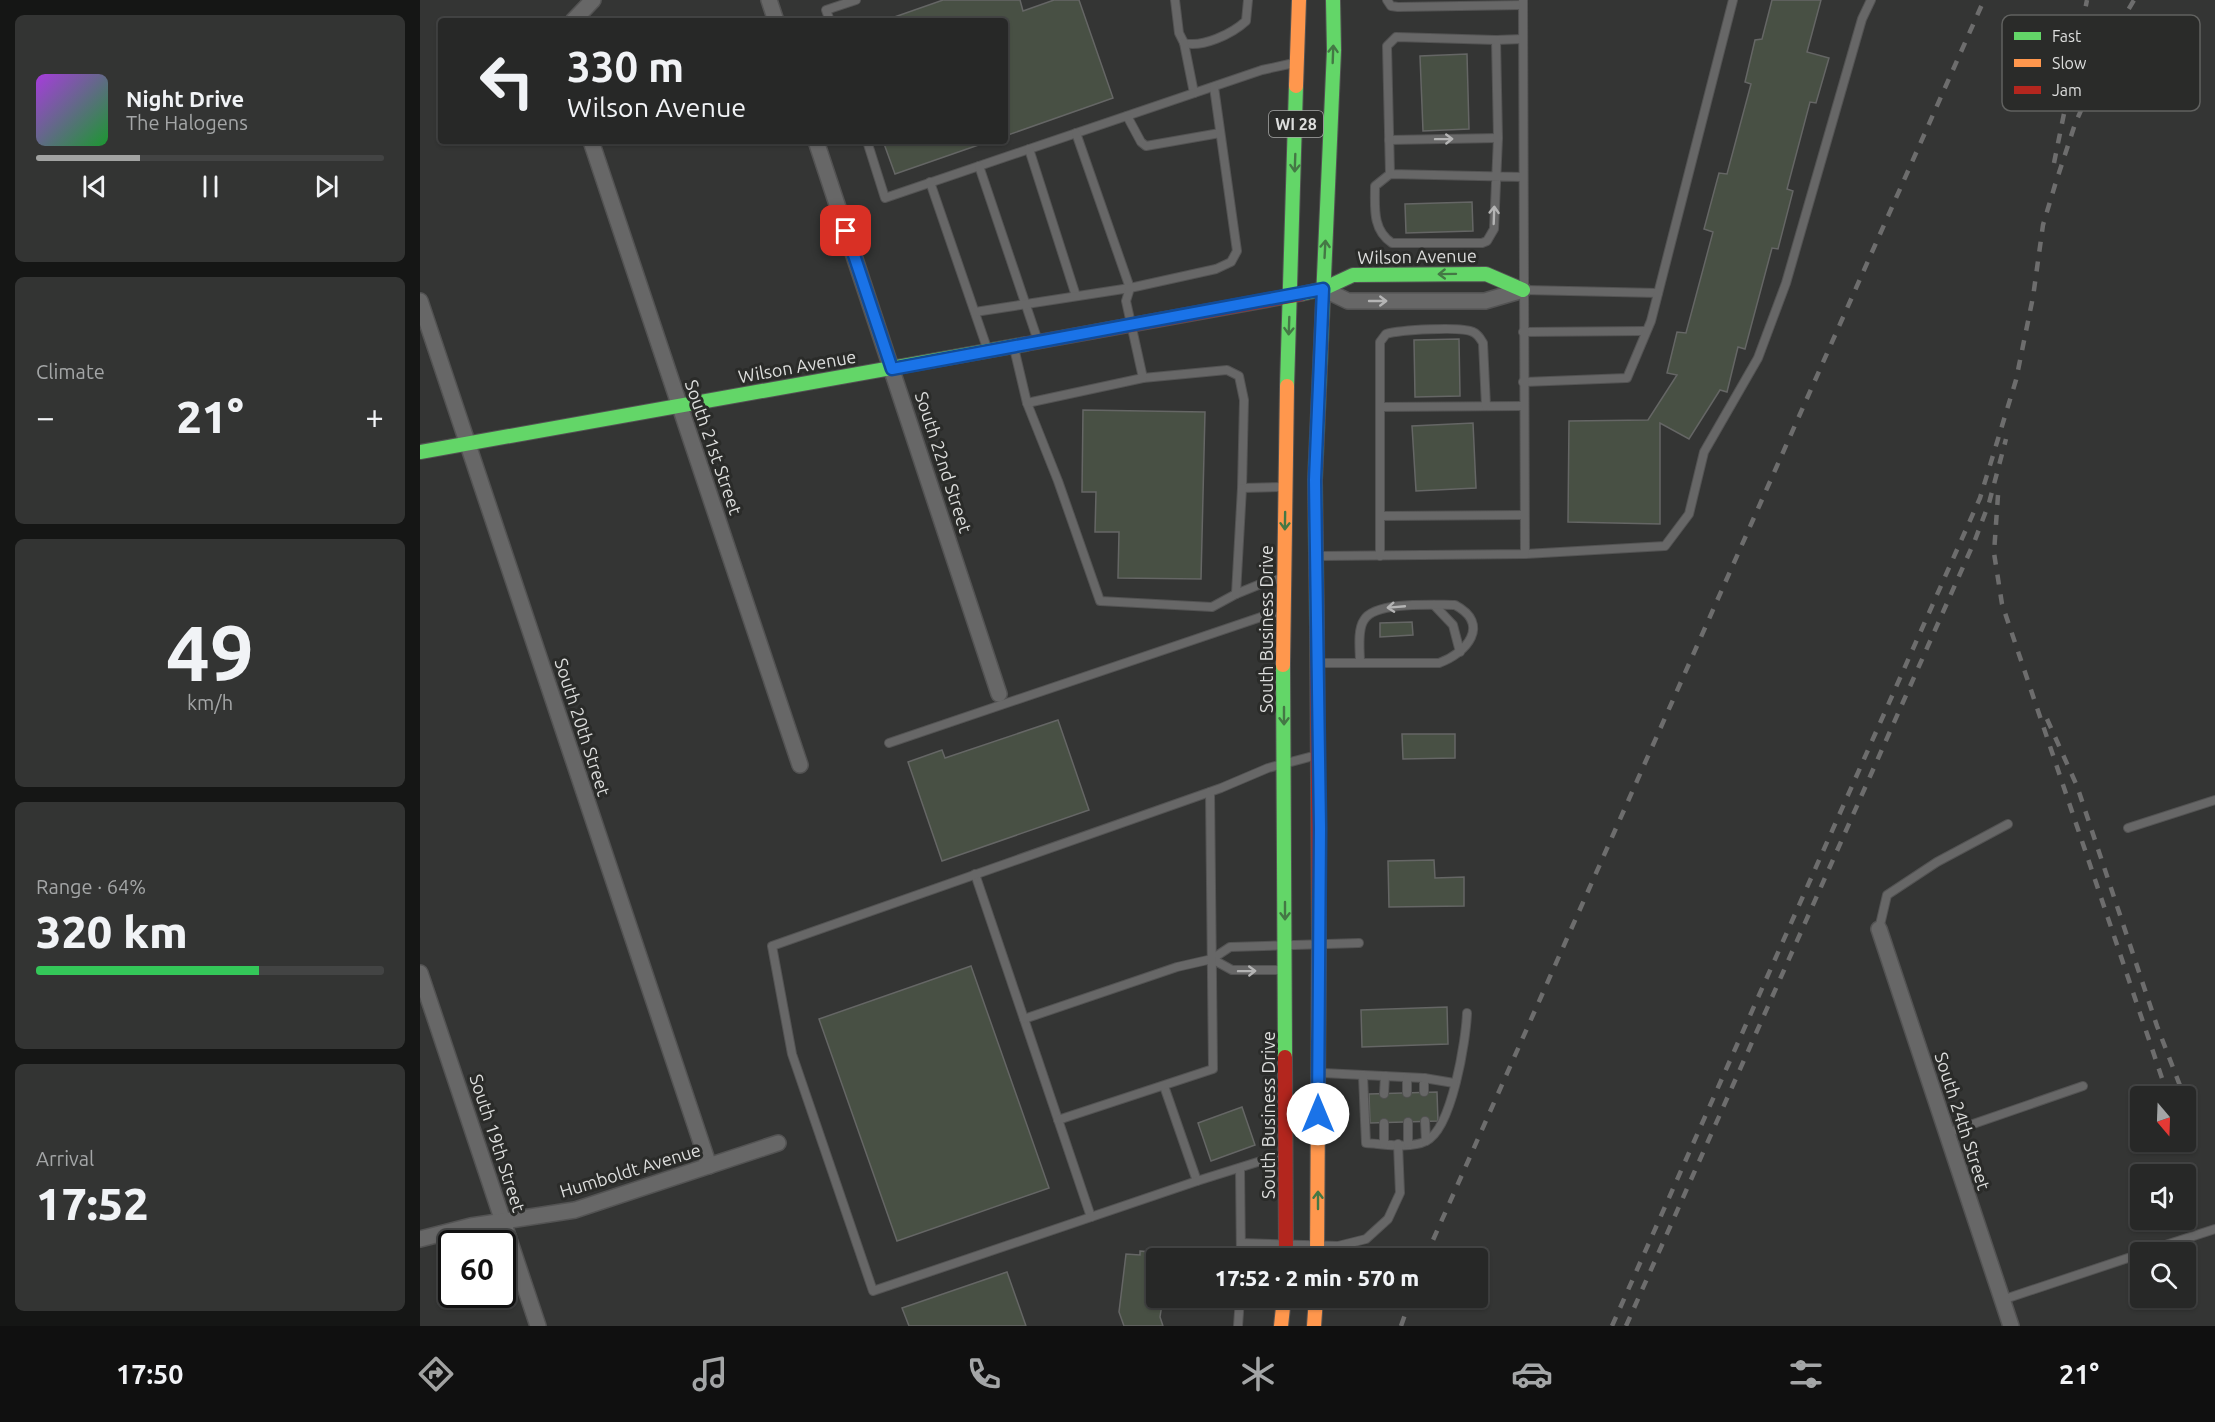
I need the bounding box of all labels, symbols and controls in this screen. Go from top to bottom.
legend [2002,15,2200,111]
text: Fast [2052,27,2082,45]
icon: left [468,42,546,120]
text: 330 m [567,43,684,90]
one-way arrow [1328,45,1339,65]
text: Slow [2052,54,2087,72]
text: Jam [2052,81,2082,99]
text: Night Drive [126,86,244,111]
text: Wilson Avenue [567,92,746,122]
text: The Halogens [126,111,248,134]
road number: WI 28 [1269,111,1323,137]
one-way arrow [1433,133,1453,145]
one-way arrow [1289,153,1301,173]
icon: previous [78,170,111,203]
icon: pause [194,170,227,203]
icon: next [310,170,343,203]
pin [820,205,871,256]
one-way arrow [1489,205,1500,225]
icon: arrive [829,214,862,247]
one-way arrow [1319,240,1330,260]
street label: Wilson Avenue [1357,245,1477,267]
one-way arrow [1438,268,1458,280]
one-way arrow [1368,295,1388,307]
one-way arrow [1284,316,1295,336]
street label: Wilson Avenue [736,346,858,386]
text: Climate [36,360,105,383]
street label: South 21st Street [682,377,746,517]
street label: South 22nd Street [912,389,976,535]
text: 21° [176,391,244,442]
text: − [36,398,55,435]
text: + [365,398,384,435]
one-way arrow [1279,511,1290,531]
street label: South Business Drive [1256,545,1276,713]
one-way arrow [1387,602,1407,613]
text: 49 [166,608,254,696]
street label: South 20th Street [551,656,615,798]
text: km/h [187,691,233,714]
one-way arrow [1278,706,1290,726]
text: Range · 64% [36,875,146,898]
one-way arrow [1279,901,1291,921]
text: 320 km [36,906,188,957]
one-way arrow [1236,965,1256,977]
street label: South Business Drive [1258,1031,1278,1199]
street label: South 24th Street [1931,1050,1995,1192]
street label: South 19th Street [466,1072,530,1214]
position arrow [1286,1082,1350,1146]
north arrow [2130,1086,2196,1152]
map controls [2130,1086,2196,1308]
street label: Humboldt Avenue [557,1139,703,1201]
text: Arrival [36,1147,94,1170]
button: sound [2130,1164,2196,1230]
text: 17:52 [36,1178,149,1229]
one-way arrow [1312,1191,1324,1211]
speed limit sign: 60 [438,1230,516,1308]
button: search [2130,1242,2196,1308]
text: 17:52 · 2 min · 570 m [1215,1265,1419,1290]
icon: directions [415,1353,457,1395]
icon: music [689,1353,731,1395]
icon: phone [963,1353,1005,1395]
icon: climate [1237,1353,1279,1395]
icon: car [1511,1353,1553,1395]
icon: filters [1785,1353,1827,1395]
text: 17:50 [116,1359,184,1389]
text: 21° [2059,1359,2099,1389]

